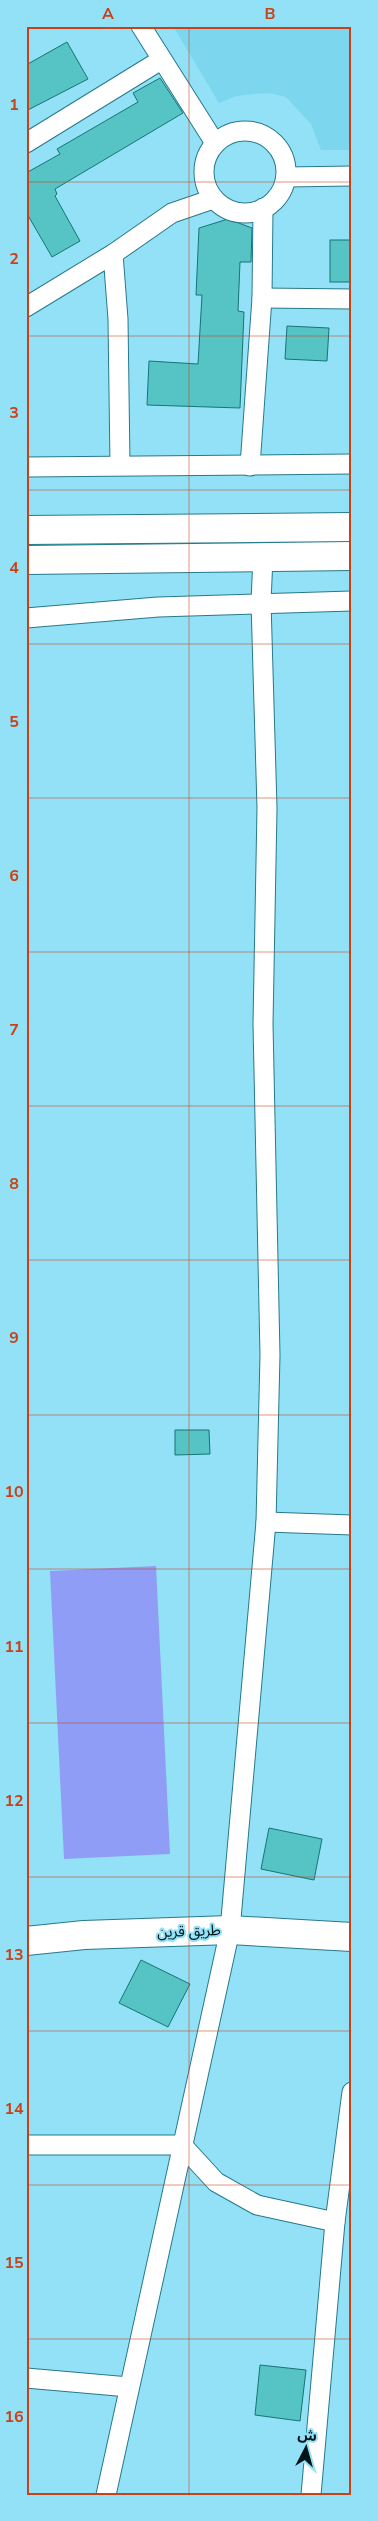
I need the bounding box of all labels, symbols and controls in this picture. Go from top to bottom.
text: A [102,3,114,25]
text: B [264,3,276,25]
text: 1 [9,94,19,116]
text: 2 [9,248,19,270]
text: 3 [9,402,19,424]
text: 4 [9,557,19,579]
text: 5 [9,711,19,733]
text: 6 [9,865,19,887]
text: 7 [9,1019,19,1041]
text: 8 [9,1173,19,1195]
text: 9 [9,1327,19,1349]
text: 10 [4,1481,24,1503]
text: 11 [4,1636,24,1658]
text: 12 [4,1790,24,1812]
street label: طريق قرين [157,1920,221,1942]
text: 13 [4,1944,24,1966]
text: 14 [4,2098,24,2120]
text: 15 [4,2252,24,2274]
text: 16 [4,2406,24,2428]
north arrow [280,2424,330,2474]
text: ش [297,2425,318,2446]

